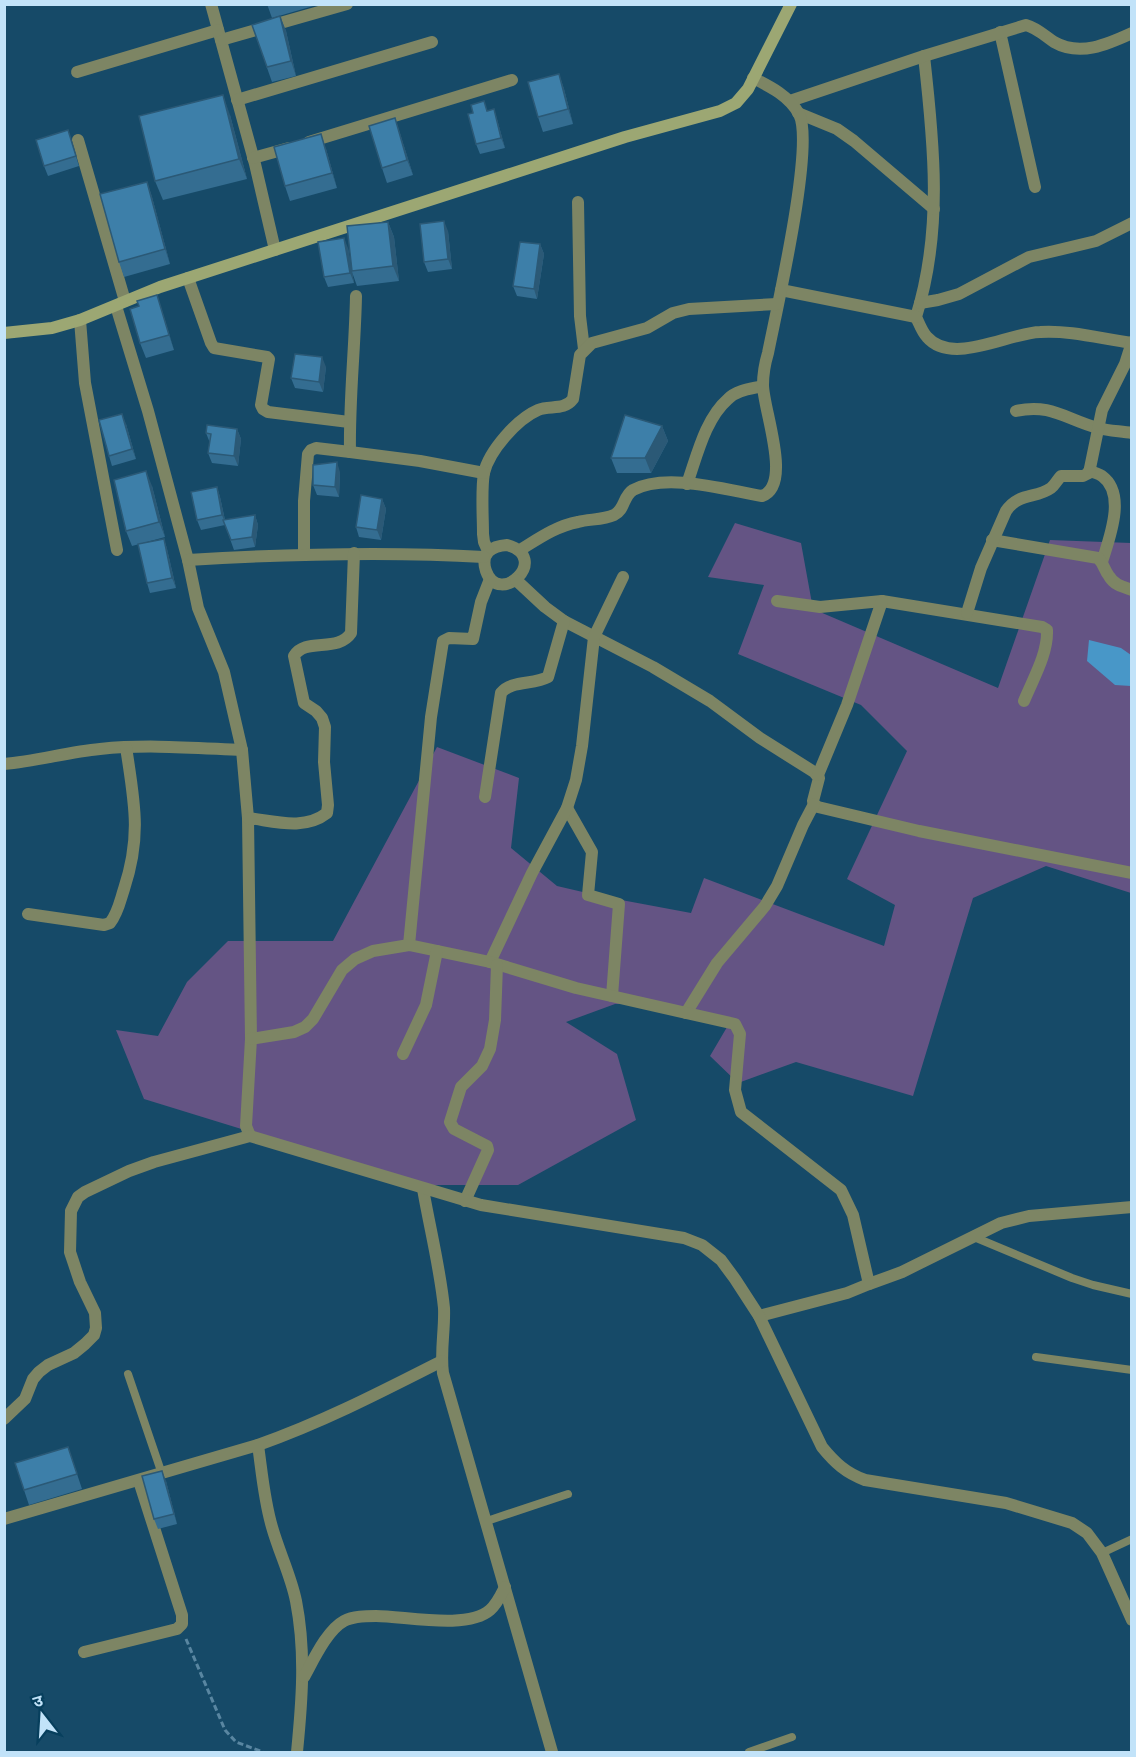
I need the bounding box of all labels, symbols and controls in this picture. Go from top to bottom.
north arrow [12,1685,72,1745]
text: उ [30,1690,46,1712]

